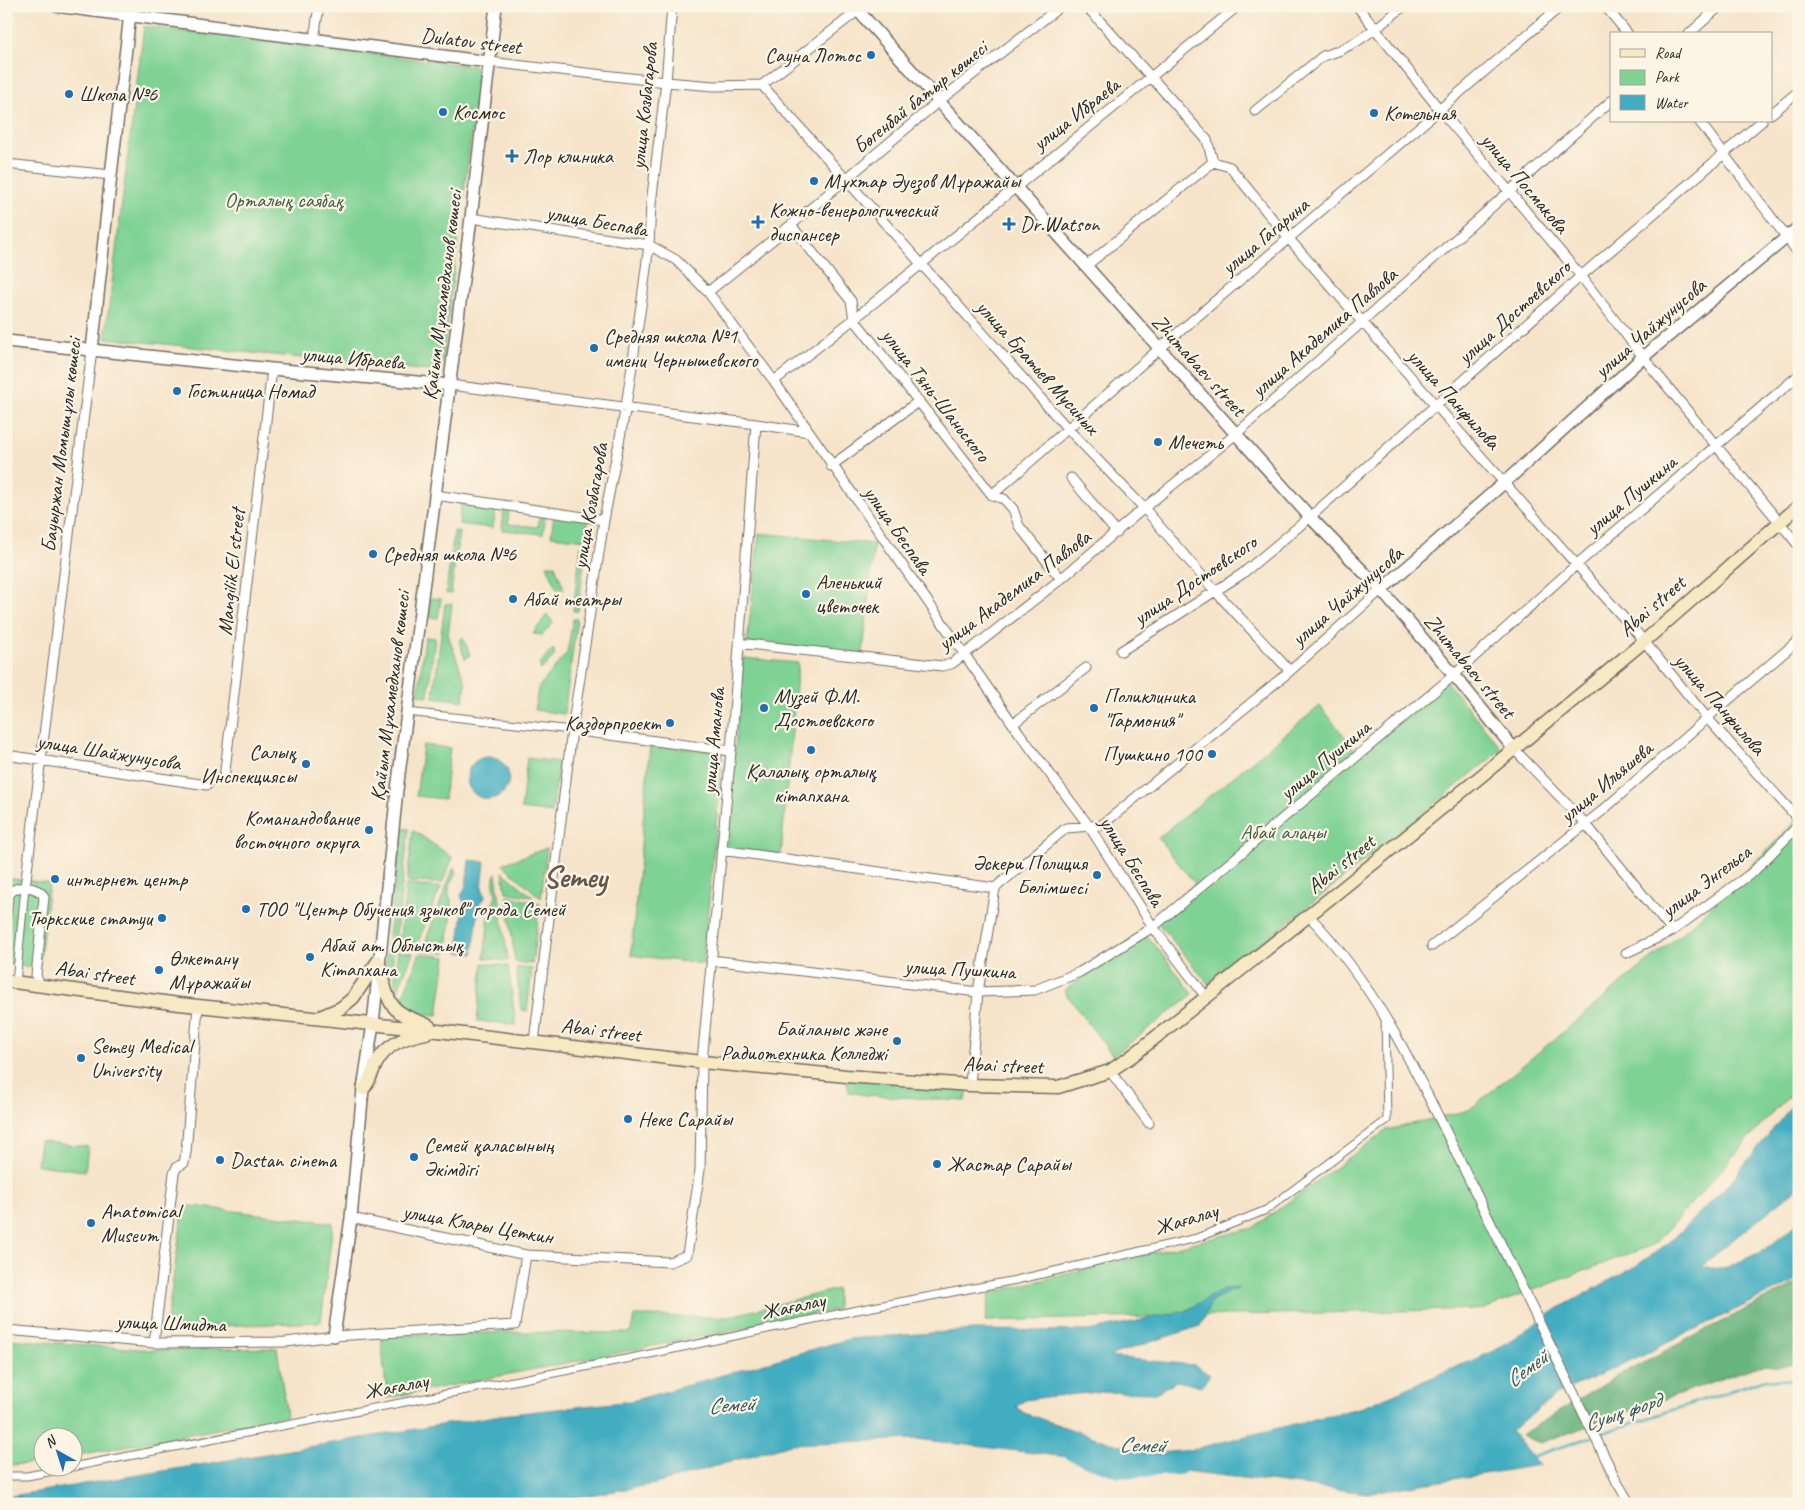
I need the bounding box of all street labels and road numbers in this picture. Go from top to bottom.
street label: Dulatov street [419,22,525,60]
street label: Бөгенбай батыр көшесі [847,33,995,159]
street label: улица Козбагарова [624,40,664,173]
street label: улица Ибраева [1026,70,1127,157]
street label: улица Посмакова [1474,126,1576,240]
street label: Қайым Мұхамедханов көшесі [416,185,468,401]
street label: улица Гагарина [1214,191,1315,281]
street label: улица Беспава [543,199,652,243]
street label: улица Достоевского [1451,253,1578,371]
street label: улица Академика Павлова [1244,260,1404,404]
street label: улица Чайжунусова [1587,271,1712,385]
street label: улица Братьев Мусиных [969,293,1106,441]
street label: Zhumabaev street [1146,309,1253,423]
street label: улица Тянь-Шаньского [875,322,997,468]
street label: Бауыржан Момышұлы көшесі [35,333,87,553]
street label: улица Ибраева [298,340,408,376]
street label: улица Панфилова [1401,342,1507,456]
street label: улица Козбагарова [566,439,614,573]
street label: улица Пушкина [1579,448,1684,542]
street label: улица Беспава [857,479,939,581]
street label: Mangilik El street [211,504,251,637]
street label: улица Академика Павлова [931,523,1097,657]
street label: улица Достоевского [1127,528,1264,632]
street label: улица Чайжунусова [1284,539,1409,653]
street label: Abai street [1613,569,1692,642]
street label: Қайым Мұхамедханов көшесі [364,586,416,802]
street label: Zhumabaev street [1419,608,1523,725]
street label: улица Панфилова [1667,646,1772,762]
street label: улица Аманова [695,684,731,797]
street label: улица Пушкина [1273,713,1378,807]
street label: улица Шайжунусова [33,727,184,776]
street label: улица Ильяшева [1553,734,1659,830]
street label: улица Беспава [1093,809,1171,913]
street label: Abai street [1302,827,1382,899]
street label: улица Энгельса [1654,838,1757,924]
street label: улица Пушкина [902,953,1018,985]
street label: Abai street [54,955,138,992]
street label: Abai street [560,1012,644,1048]
street label: Abai street [963,1051,1045,1079]
street label: Жағалау [1151,1197,1223,1241]
street label: улица Клары Цеткин [399,1198,556,1250]
street label: Жағалау [759,1286,829,1325]
street label: улица Шмидта [114,1308,228,1338]
street label: Жағалау [362,1367,432,1405]

